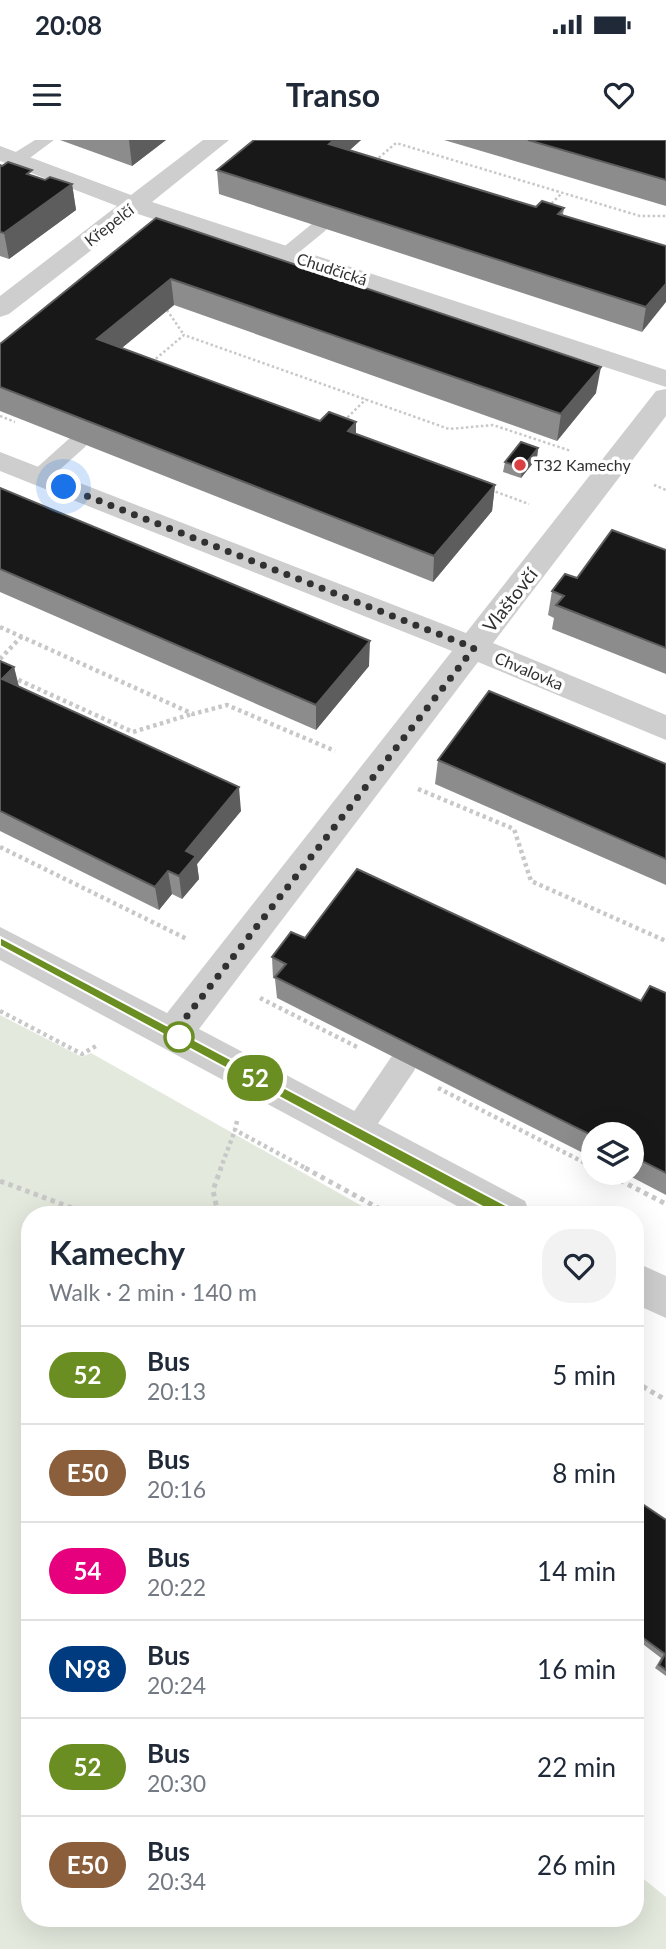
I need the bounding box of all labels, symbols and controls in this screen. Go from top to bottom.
text: 20:08 [35,9,102,41]
text: Transo [286,75,380,114]
icon: menu [28,76,66,114]
icon: heart [600,76,638,114]
street label: Křepelčí [80,199,138,250]
street label: Chudčická [295,248,370,289]
place label: T32 Kamechy [534,455,632,474]
marker: T32 Kamechy [512,457,528,473]
your location [46,469,81,504]
street label: Vlaštovčí [477,562,543,636]
street label: Chvalovka [492,648,566,693]
unlabelled marker [164,1022,194,1052]
line badge: 52 [224,1055,286,1101]
text: 52 [241,1063,269,1092]
map controls [581,1122,644,1185]
button: layers [581,1122,644,1185]
button: heart [542,1229,616,1303]
text: Kamechy [49,1232,185,1272]
text: Walk · 2 min · 140 m [49,1278,257,1306]
text: Bus [147,1345,190,1377]
text: 5 min [552,1359,616,1391]
text: 52 [74,1360,101,1389]
text: 20:13 [147,1377,206,1405]
text: Bus [147,1443,190,1475]
text: 8 min [552,1457,616,1489]
text: E50 [67,1458,108,1487]
text: 20:16 [147,1475,206,1503]
text: Bus [147,1541,190,1573]
text: 14 min [537,1555,616,1587]
text: 54 [74,1556,101,1585]
text: 20:22 [147,1573,206,1601]
text: Bus [147,1639,190,1671]
text: 16 min [537,1653,616,1685]
text: N98 [64,1654,111,1683]
text: 20:24 [147,1671,206,1699]
text: Bus [147,1737,190,1769]
text: 22 min [537,1751,616,1783]
text: 52 [74,1752,101,1781]
text: 20:30 [147,1769,206,1797]
text: Bus [147,1835,190,1867]
text: 26 min [537,1849,616,1881]
text: E50 [67,1850,108,1879]
text: 20:34 [147,1867,206,1895]

